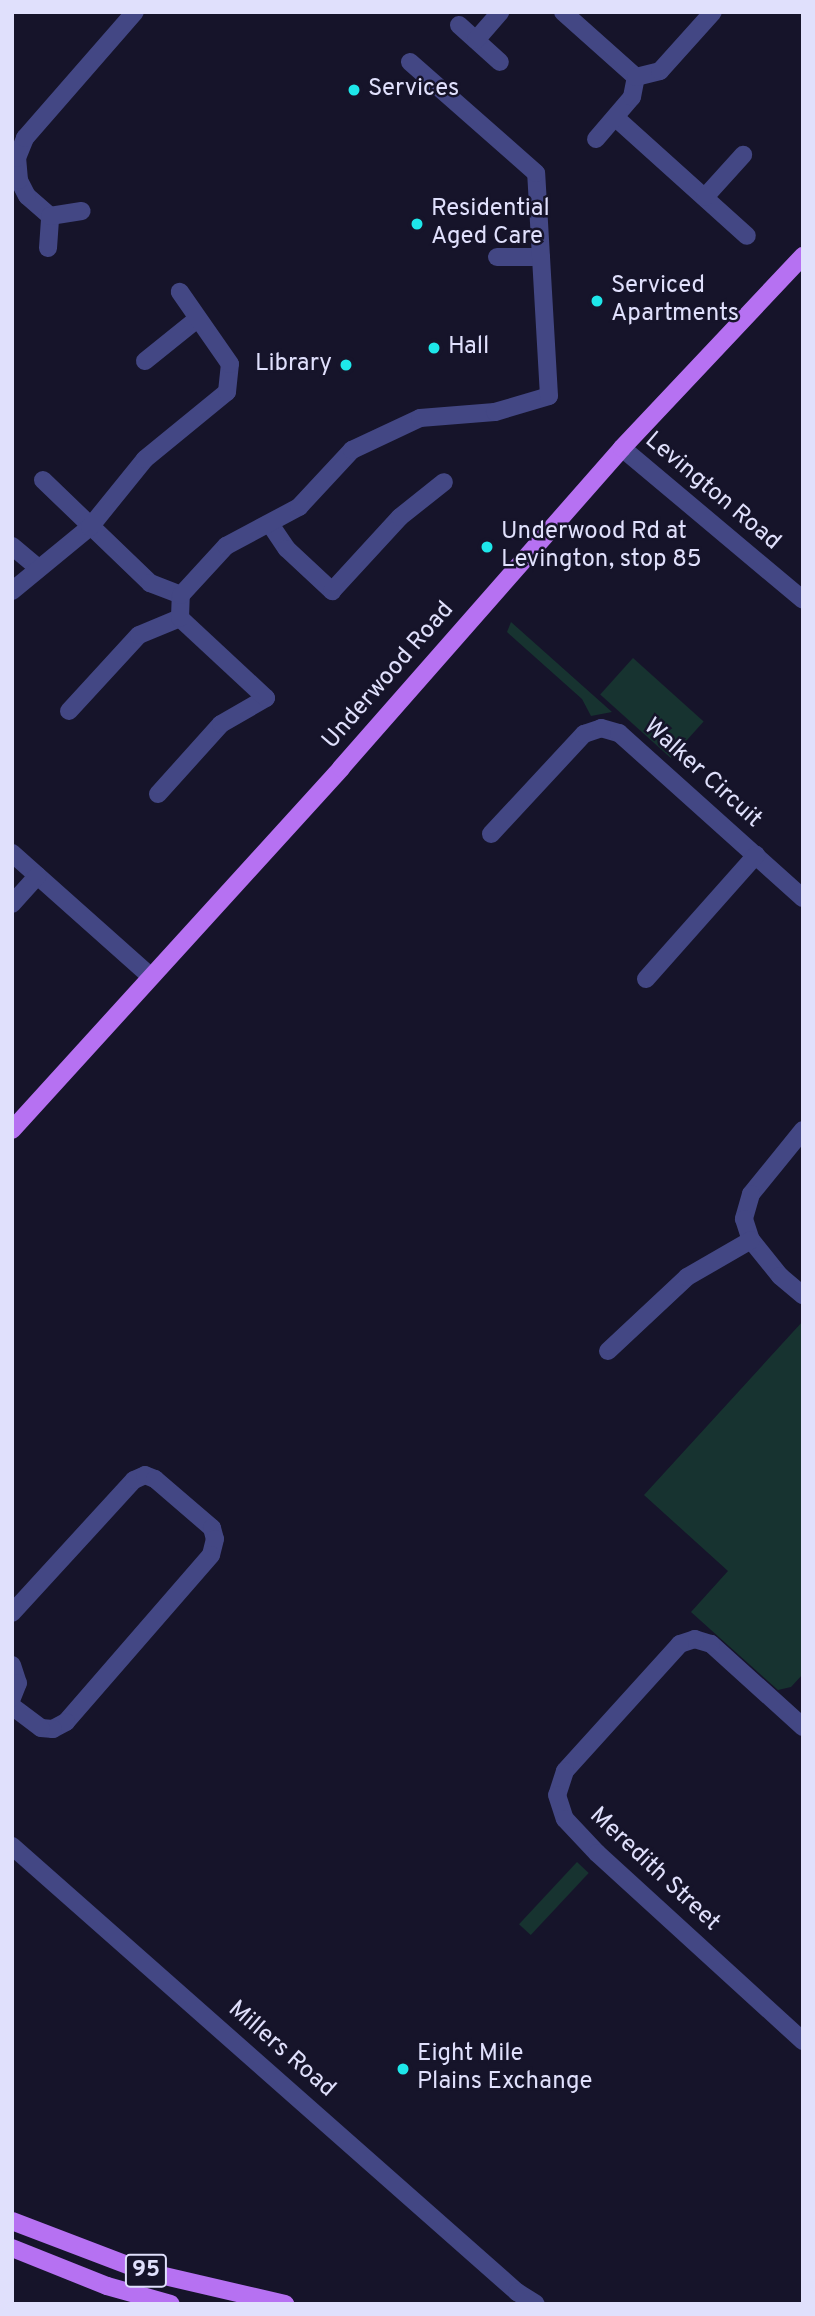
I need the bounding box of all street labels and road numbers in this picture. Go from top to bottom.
street label: Levington Road [638,427,786,557]
street label: Underwood Road [317,597,461,755]
street label: Walker Circuit [637,713,767,835]
street label: Meredith Street [583,1802,725,1938]
street label: Millers Road [221,1996,341,2104]
road number: 95 [123,2252,169,2290]

